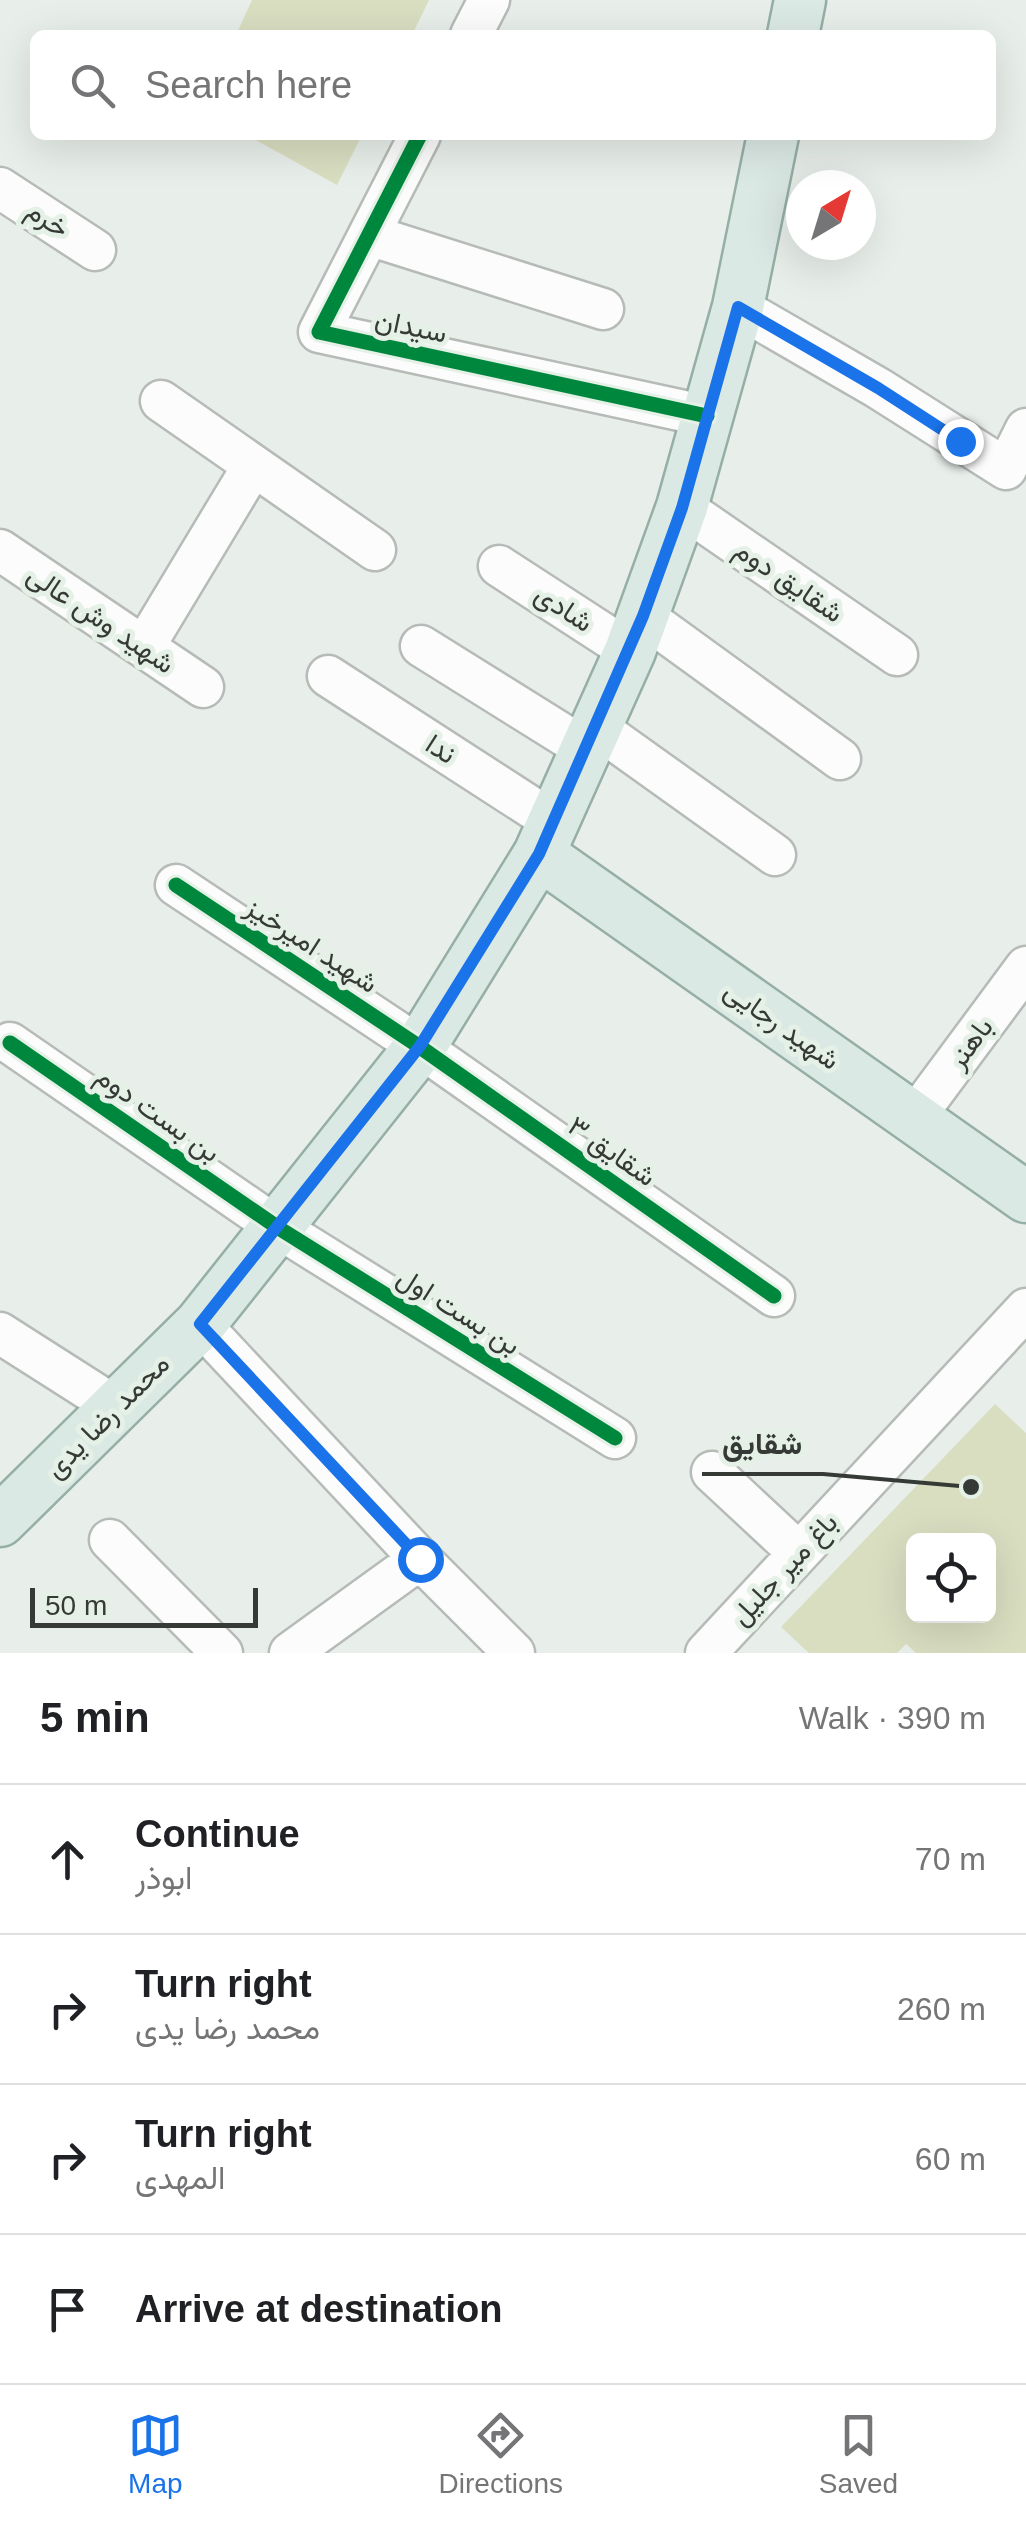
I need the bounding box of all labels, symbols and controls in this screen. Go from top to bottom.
search box [30,30,996,140]
icon: search [65,58,120,113]
text: Search here [145,64,352,106]
north arrow [786,170,876,260]
street label: خرم [19,194,75,247]
street label: سیدان [372,303,450,349]
route end [938,419,984,465]
street label: شقایق دوم [727,534,849,631]
street label: شهید وش عالی [21,559,180,681]
street label: شادی [529,578,599,639]
street label: ندا [420,728,462,770]
street label: شهید امیرخیز [238,890,384,1001]
street label: شهید رجایی [717,974,845,1077]
street label: باهنر [940,1012,1001,1076]
street label: بن بست دوم [88,1060,226,1171]
street label: شقایق ۳ [562,1110,662,1193]
street label: بن بست اول [391,1261,526,1363]
street label: محمد رضا یدی [39,1348,177,1486]
callout: شقایق [702,1414,823,1474]
text: شقایق [722,1427,802,1462]
street label: باغ میر جلیل [724,1507,846,1633]
map controls [906,1533,996,1623]
button: locate [906,1533,996,1623]
route start [398,1537,444,1583]
scale bar [30,1583,258,1628]
text: 50 m [45,1590,107,1621]
text: 5 min [40,1694,150,1741]
text: Walk · 390 m [799,1700,986,1736]
text: Continue [135,1813,300,1855]
icon: ahead [40,1832,95,1887]
text: 70 m [915,1841,986,1877]
text: ابوذر [135,1860,192,1896]
text: Turn right [135,1963,312,2005]
icon: right [40,1982,95,2037]
text: 260 m [897,1991,986,2027]
text: محمد رضا یدی [135,2010,320,2046]
text: Turn right [135,2113,312,2155]
icon: right [40,2132,95,2187]
text: 60 m [915,2141,986,2177]
text: المهدی [135,2160,226,2196]
icon: arrive [40,2282,95,2337]
text: Arrive at destination [135,2288,502,2330]
tab: Map [128,2408,183,2500]
tab: Directions [439,2408,563,2500]
tab: Saved [819,2408,898,2500]

